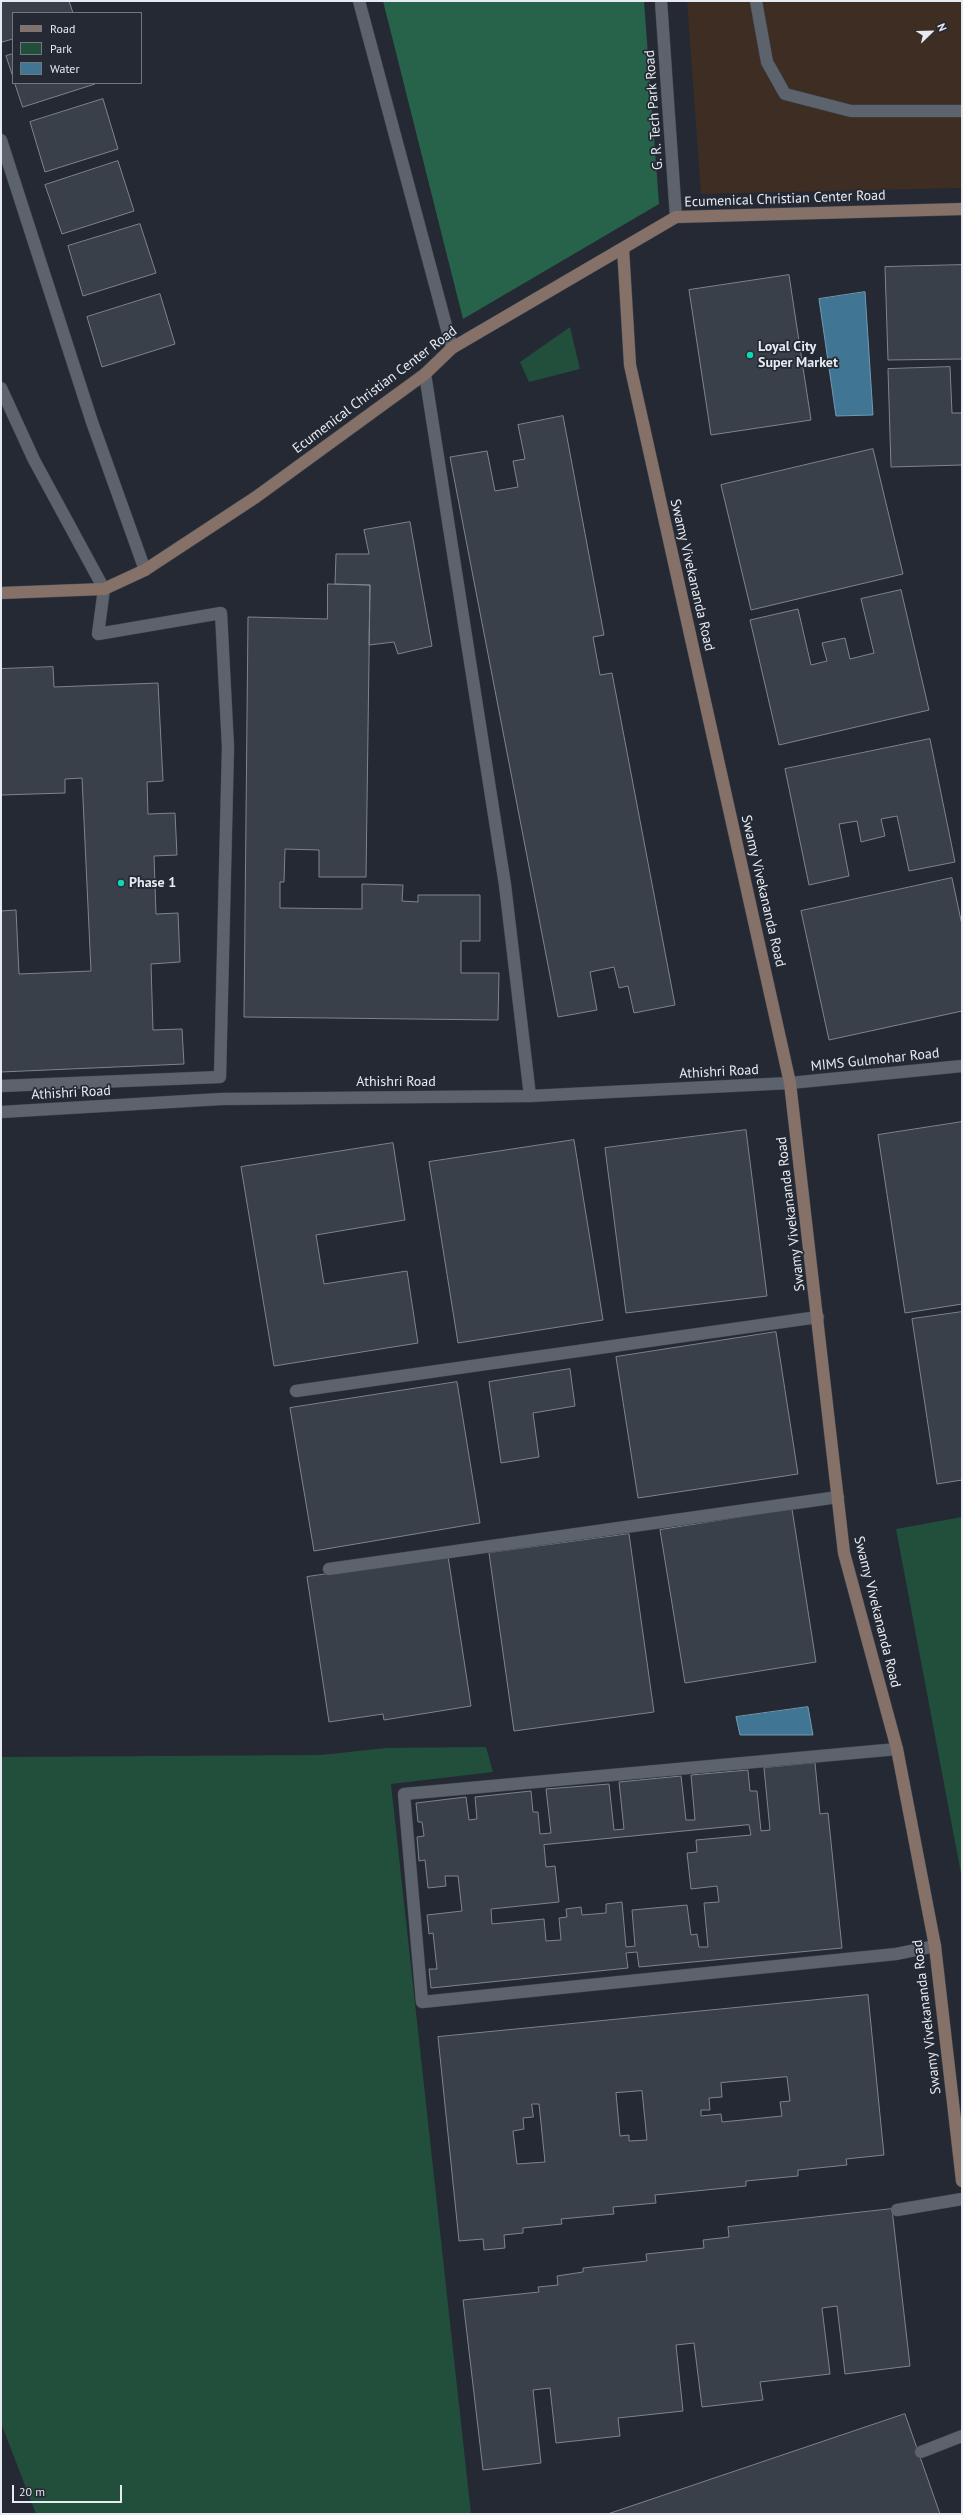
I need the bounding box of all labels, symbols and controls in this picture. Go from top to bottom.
legend [12,12,142,84]
north arrow [911,12,951,52]
text: Road [50,21,75,36]
text: N [934,21,950,33]
text: Park [50,41,72,56]
street label: G. R. Tech Park Road [641,49,667,171]
text: Water [50,61,80,76]
street label: Ecumenical Christian Center Road [684,187,886,211]
street label: Ecumenical Christian Center Road [290,323,460,457]
place label: Loyal City Super Market [758,339,838,372]
marker: Loyal City Super Market [745,350,755,360]
street label: Swamy Vivekananda Road [666,497,718,653]
street label: Swamy Vivekananda Road [737,813,789,969]
place label: Phase 1 [129,875,176,891]
marker: Phase 1 [116,878,126,888]
street label: MIMS Gulmohar Road [810,1045,940,1075]
street label: Athishri Road [679,1062,759,1082]
street label: Athishri Road [356,1074,436,1090]
street label: Athishri Road [31,1083,111,1103]
street label: Swamy Vivekananda Road [773,1136,809,1292]
street label: Swamy Vivekananda Road [850,1535,904,1689]
street label: Swamy Vivekananda Road [909,1939,945,2095]
scale bar [14,2477,124,2503]
text: 20 m [19,2484,45,2499]

